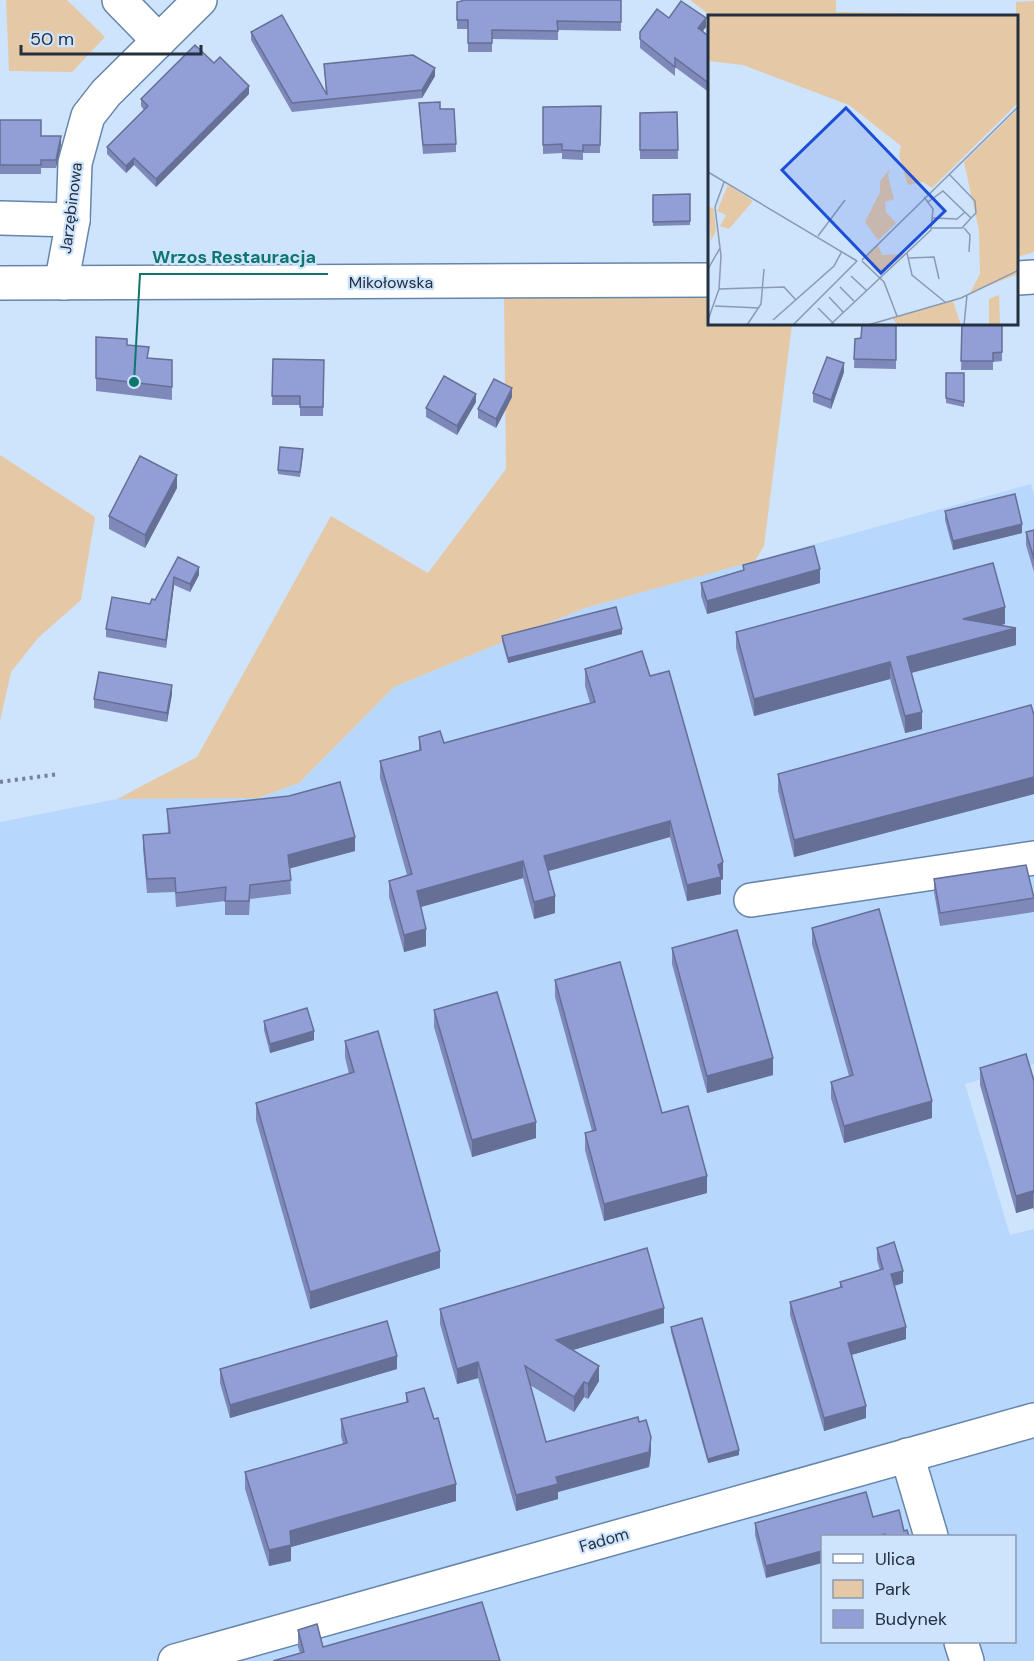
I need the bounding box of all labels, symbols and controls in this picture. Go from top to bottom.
inset map [708,15,1019,326]
scale bar [21,18,201,56]
text: 50 m [30,27,74,51]
street label: Jarzębinowa [55,161,87,255]
callout: Wrzos Restauracja [140,238,328,274]
text: Wrzos Restauracja [152,245,316,269]
street label: Mikołowska [349,272,433,293]
street label: Fadom [577,1523,631,1557]
legend [821,1535,1016,1643]
text: Ulica [875,1547,915,1571]
text: Park [875,1577,911,1601]
text: Budynek [875,1607,947,1631]

